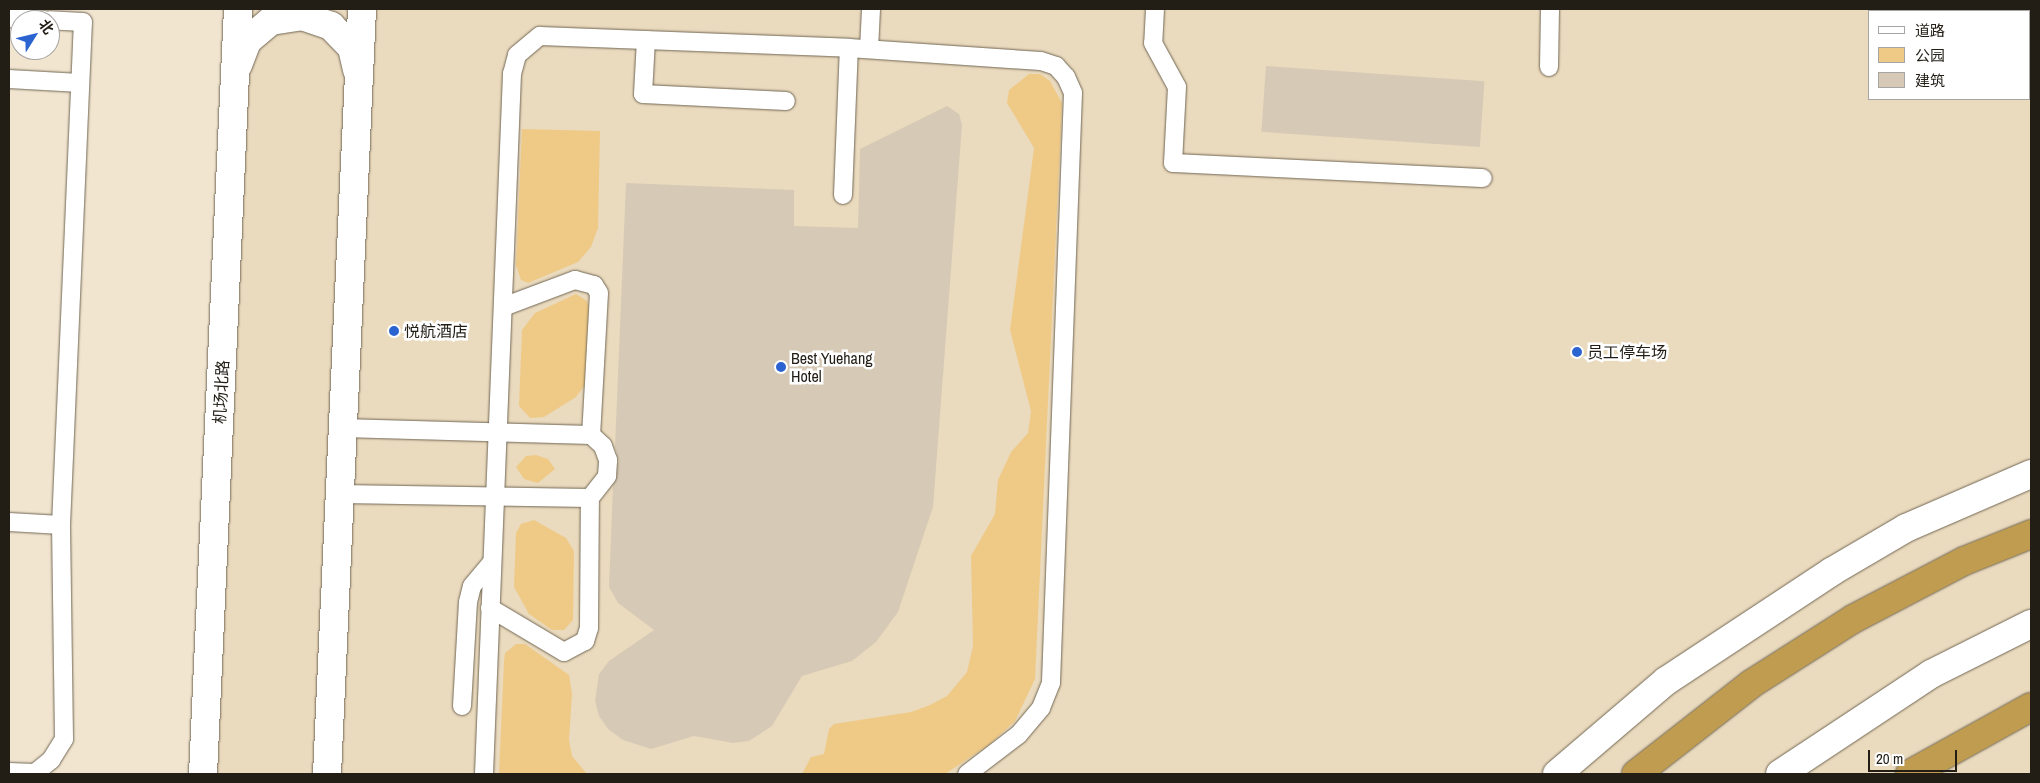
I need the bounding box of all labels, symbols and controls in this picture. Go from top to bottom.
north arrow [10,10,60,60]
legend [1868,10,2030,100]
text: 北 [35,16,58,38]
text: 道路 [1915,20,1945,41]
text: 公园 [1915,45,1945,66]
text: 建筑 [1915,70,1945,91]
place label: 悦航酒店 [404,321,468,341]
marker: 悦航酒店 [388,325,400,337]
place label: 员工停车场 [1587,342,1667,362]
marker: 员工停车场 [1571,346,1583,358]
place label: Best Yuehang Hotel [791,348,873,386]
street label: 机场北路 [210,360,232,424]
marker: Best Yuehang Hotel [775,361,787,373]
scale bar [1870,740,1959,772]
text: 20 m [1876,748,1903,769]

